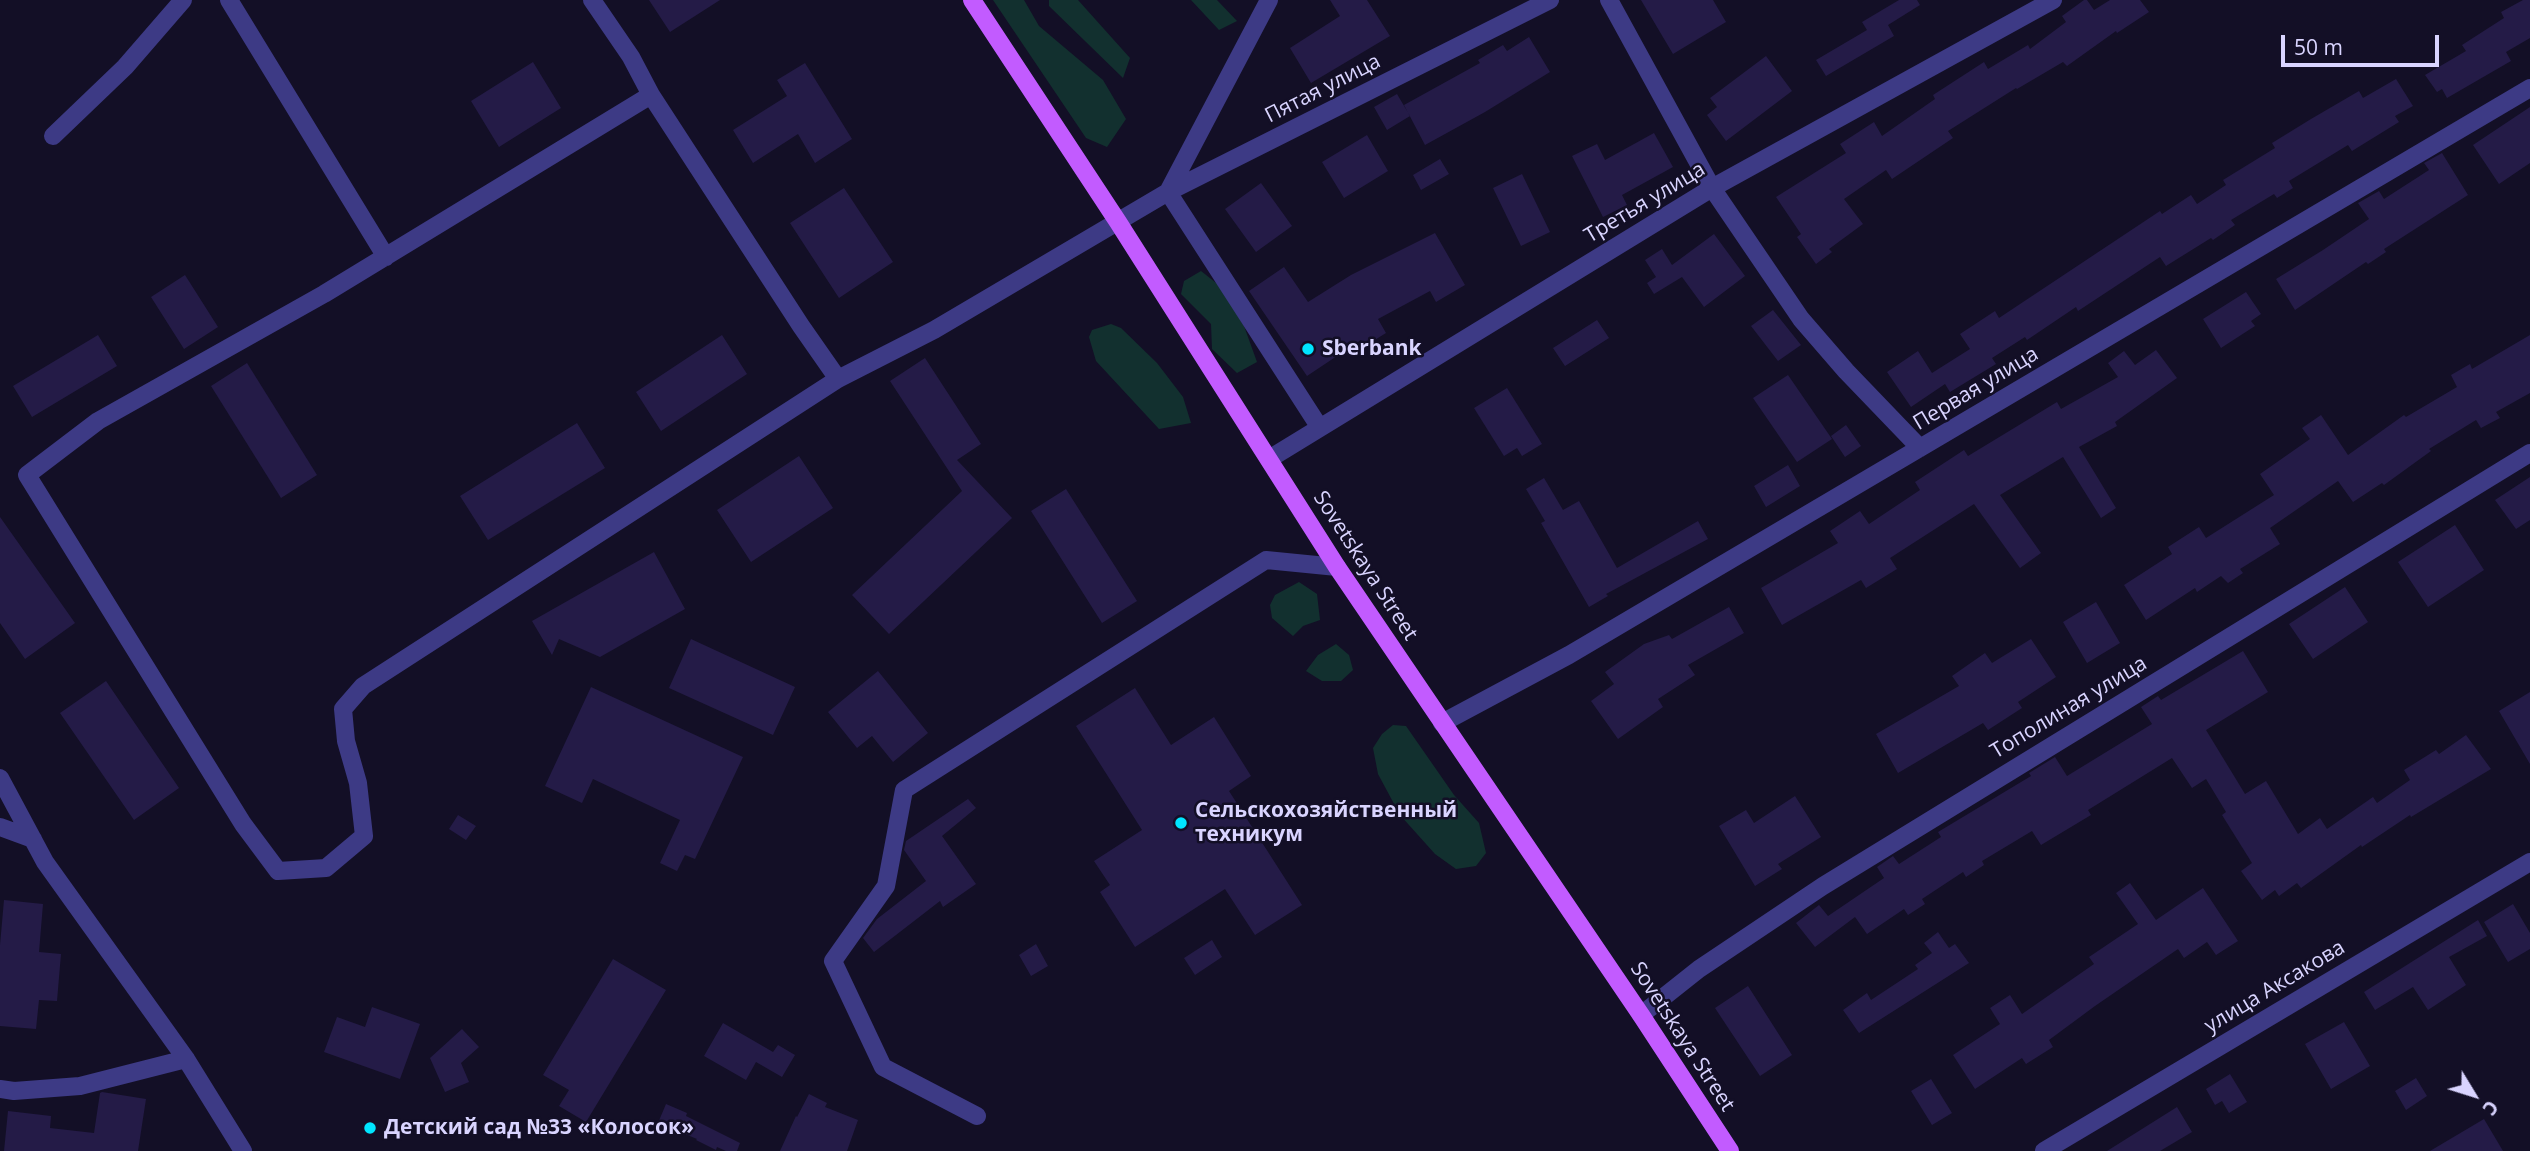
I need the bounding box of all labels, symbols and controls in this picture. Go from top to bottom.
scale bar [2285,21,2442,65]
text: 50 m [2294,33,2343,61]
street label: Пятая улица [1261,49,1385,129]
street label: Третья улица [1580,157,1710,249]
place label: Sberbank [1322,336,1422,362]
marker: Sberbank [1300,341,1316,357]
street label: Первая улица [1909,342,2043,436]
street label: Sovetskaya Street [1307,487,1423,645]
street label: Тополиная улица [1986,651,2152,765]
place label: Сельскохозяйственный техникум [1195,798,1457,848]
marker: Сельскохозяйственный техникум [1173,815,1189,831]
street label: улица Аксакова [2200,935,2350,1039]
street label: Sovetskaya Street [1624,958,1740,1116]
north arrow [2439,1060,2509,1130]
text: С [2477,1095,2505,1121]
place label: Детский сад №33 «Колосок» [384,1115,694,1141]
marker: Детский сад №33 «Колосок» [362,1120,378,1136]

